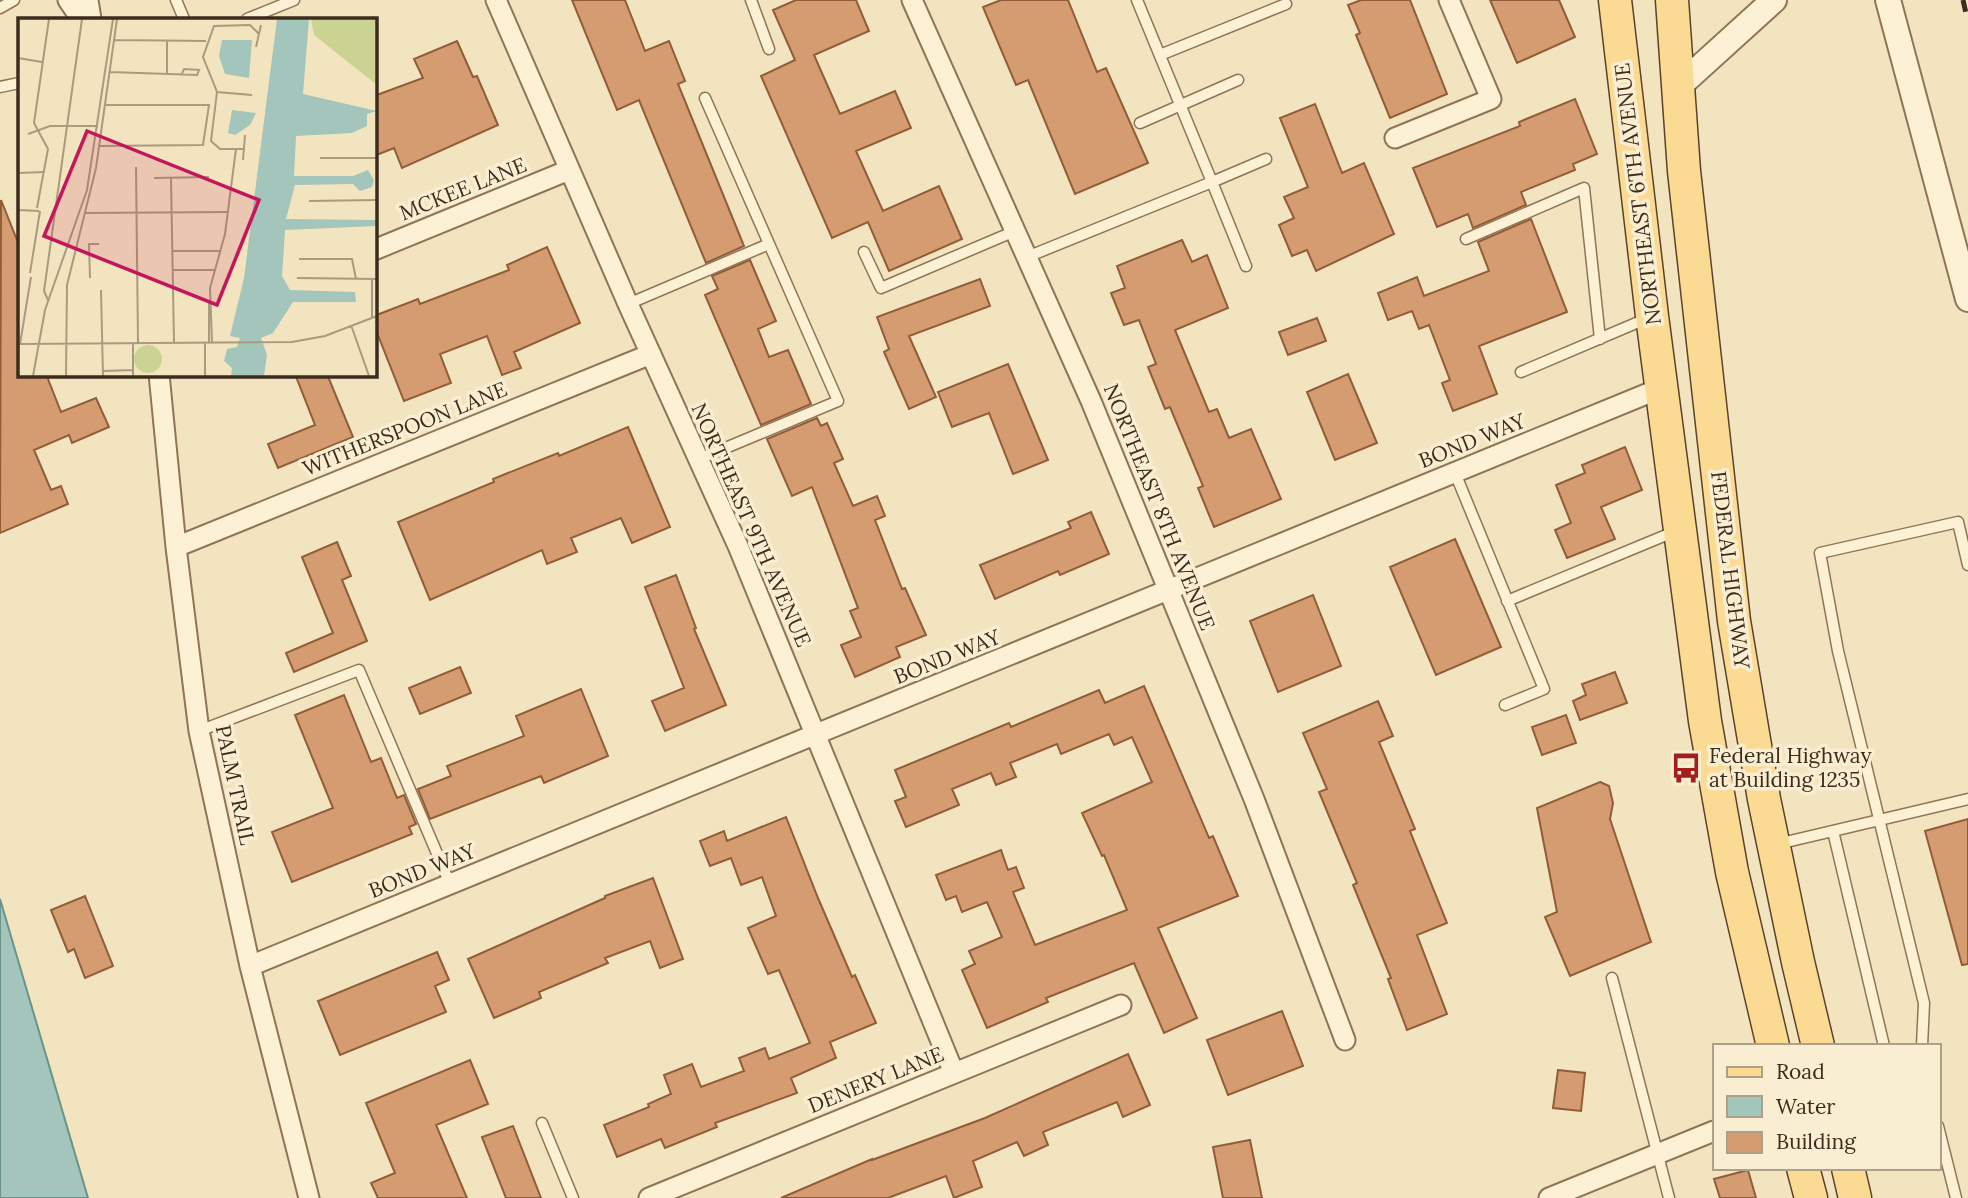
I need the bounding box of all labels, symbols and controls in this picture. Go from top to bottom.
inset map [18,18,376,376]
street label: NORTHEAST 6TH AVENUE [1608,61,1667,327]
street label: MCKEE LANE [395,151,530,226]
street label: WITHERSPOON LANE [299,375,511,482]
street label: NORTHEAST 8TH AVENUE [1098,380,1221,634]
street label: NORTHEAST 9TH AVENUE [685,399,817,651]
street label: BOND WAY [1415,407,1530,474]
street label: FEDERAL HIGHWAY [1705,469,1756,671]
street label: BOND WAY [890,623,1005,690]
street label: PALM TRAIL [210,722,261,847]
place label: Federal Highway at Building 1235 [1709,742,1871,793]
bus stop icon: Federal Highway at Building 1235 [1669,751,1703,785]
street label: BOND WAY [365,837,480,904]
street label: DENERY LANE [804,1040,948,1119]
legend [1713,1044,1940,1170]
text: Road [1776,1058,1825,1085]
text: Water [1776,1093,1835,1120]
text: Building [1776,1128,1856,1155]

